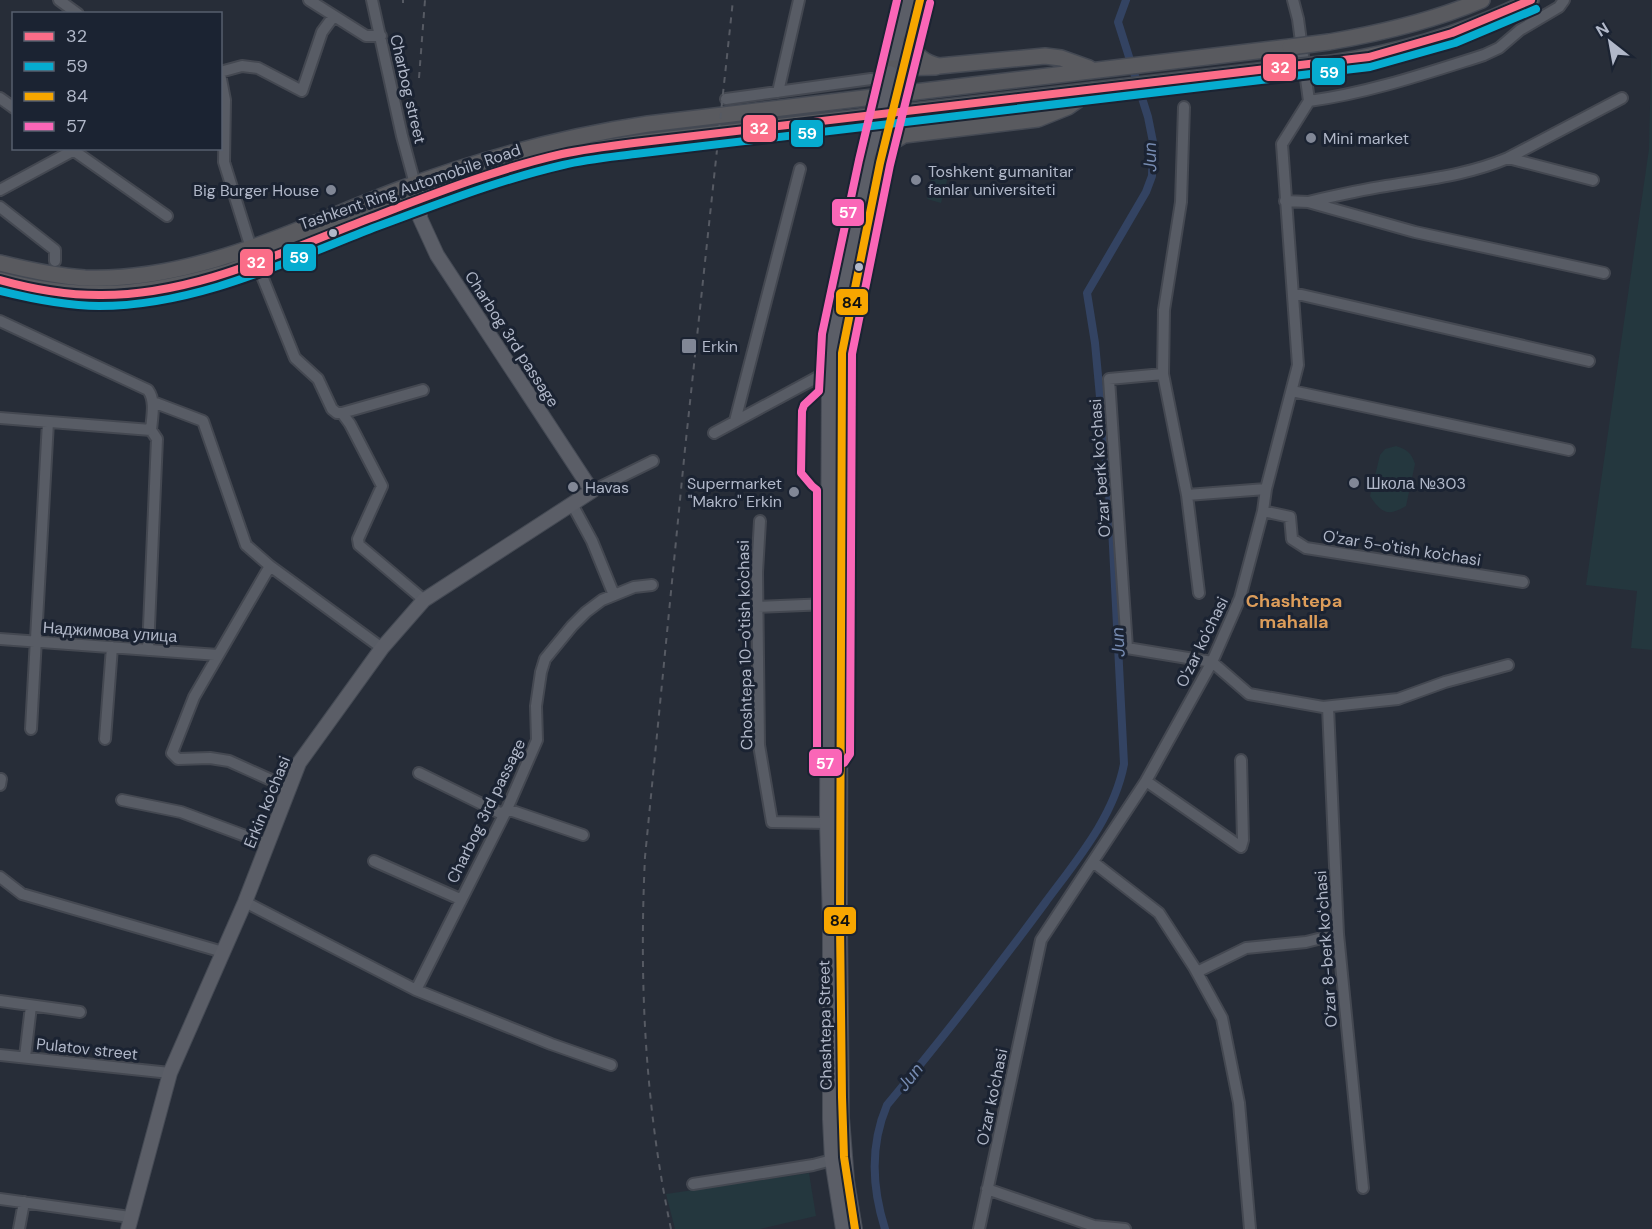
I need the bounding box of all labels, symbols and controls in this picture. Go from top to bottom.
legend [12,12,222,150]
north arrow [1580,12,1640,72]
text: N [1592,18,1613,42]
text: 32 [66,24,87,48]
street label: Charbog street [385,32,431,146]
line badge: 32 [1262,53,1297,82]
text: 59 [66,54,88,78]
text: 32 [1271,57,1289,78]
line badge: 59 [1311,57,1346,86]
text: 59 [1319,62,1339,83]
text: 84 [66,84,88,108]
text: 57 [66,114,86,138]
line badge: 32 [742,114,777,143]
text: 32 [750,118,768,139]
line badge: 59 [790,119,824,148]
text: 59 [797,123,817,144]
place label: Mini market [1323,128,1409,149]
marker: Mini market [1304,131,1318,145]
street label: Tashkent Ring Automobile Road [297,139,523,235]
water label: Jun [1138,142,1162,172]
place label: Toshkent gumanitar fanlar universiteti [928,161,1074,200]
marker: Toshkent gumanitar fanlar universiteti [909,173,923,187]
place label: Big Burger House [193,180,319,201]
marker: Big Burger House [324,183,338,197]
line badge: 57 [831,198,865,227]
text: 57 [839,202,858,223]
unlabelled marker [327,227,339,239]
line badge: 59 [282,243,317,272]
text: 59 [289,247,309,268]
line badge: 32 [239,248,274,277]
text: 32 [247,252,265,273]
unlabelled marker [853,261,865,273]
street label: Charbog 3rd passage [460,267,564,411]
line badge: 84 [835,288,869,316]
text: 84 [842,292,862,313]
place label: Erkin [702,336,738,357]
marker: Erkin [680,337,698,355]
street label: Oʻzar berk koʻchasi [1085,398,1115,538]
place label: Supermarket "Makro" Erkin [687,473,782,512]
place label: Школа №303 [1366,473,1466,494]
marker: Школа №303 [1347,476,1361,490]
place label: Havas [585,477,629,498]
marker: Havas [566,480,580,494]
marker: Supermarket "Makro" Erkin [787,485,801,499]
street label: O'zar 5-o'tish ko'chasi [1322,525,1482,571]
street label: Choshtepa 10-o'tish ko'chasi [733,540,757,750]
district label: Chashtepa mahalla [1246,589,1342,634]
street label: O'zar ko'chasi [1171,593,1233,691]
street label: Наджимова улица [42,617,178,647]
water label: Jun [1105,627,1131,657]
street label: Chаrbog 3rd passage [442,735,530,887]
line badge: 57 [808,748,843,777]
street label: Erkin ko'chasi [239,753,295,851]
text: 57 [816,753,835,774]
street label: Oʻzar 8-berk koʻchasi [1310,870,1342,1028]
line badge: 84 [823,906,857,935]
text: 84 [830,910,850,931]
street label: Chashtepa Street [813,960,837,1090]
street label: Pulatov street [35,1033,139,1065]
street label: O'zar ko'chasi [972,1047,1012,1147]
water label: Jun [891,1058,929,1096]

